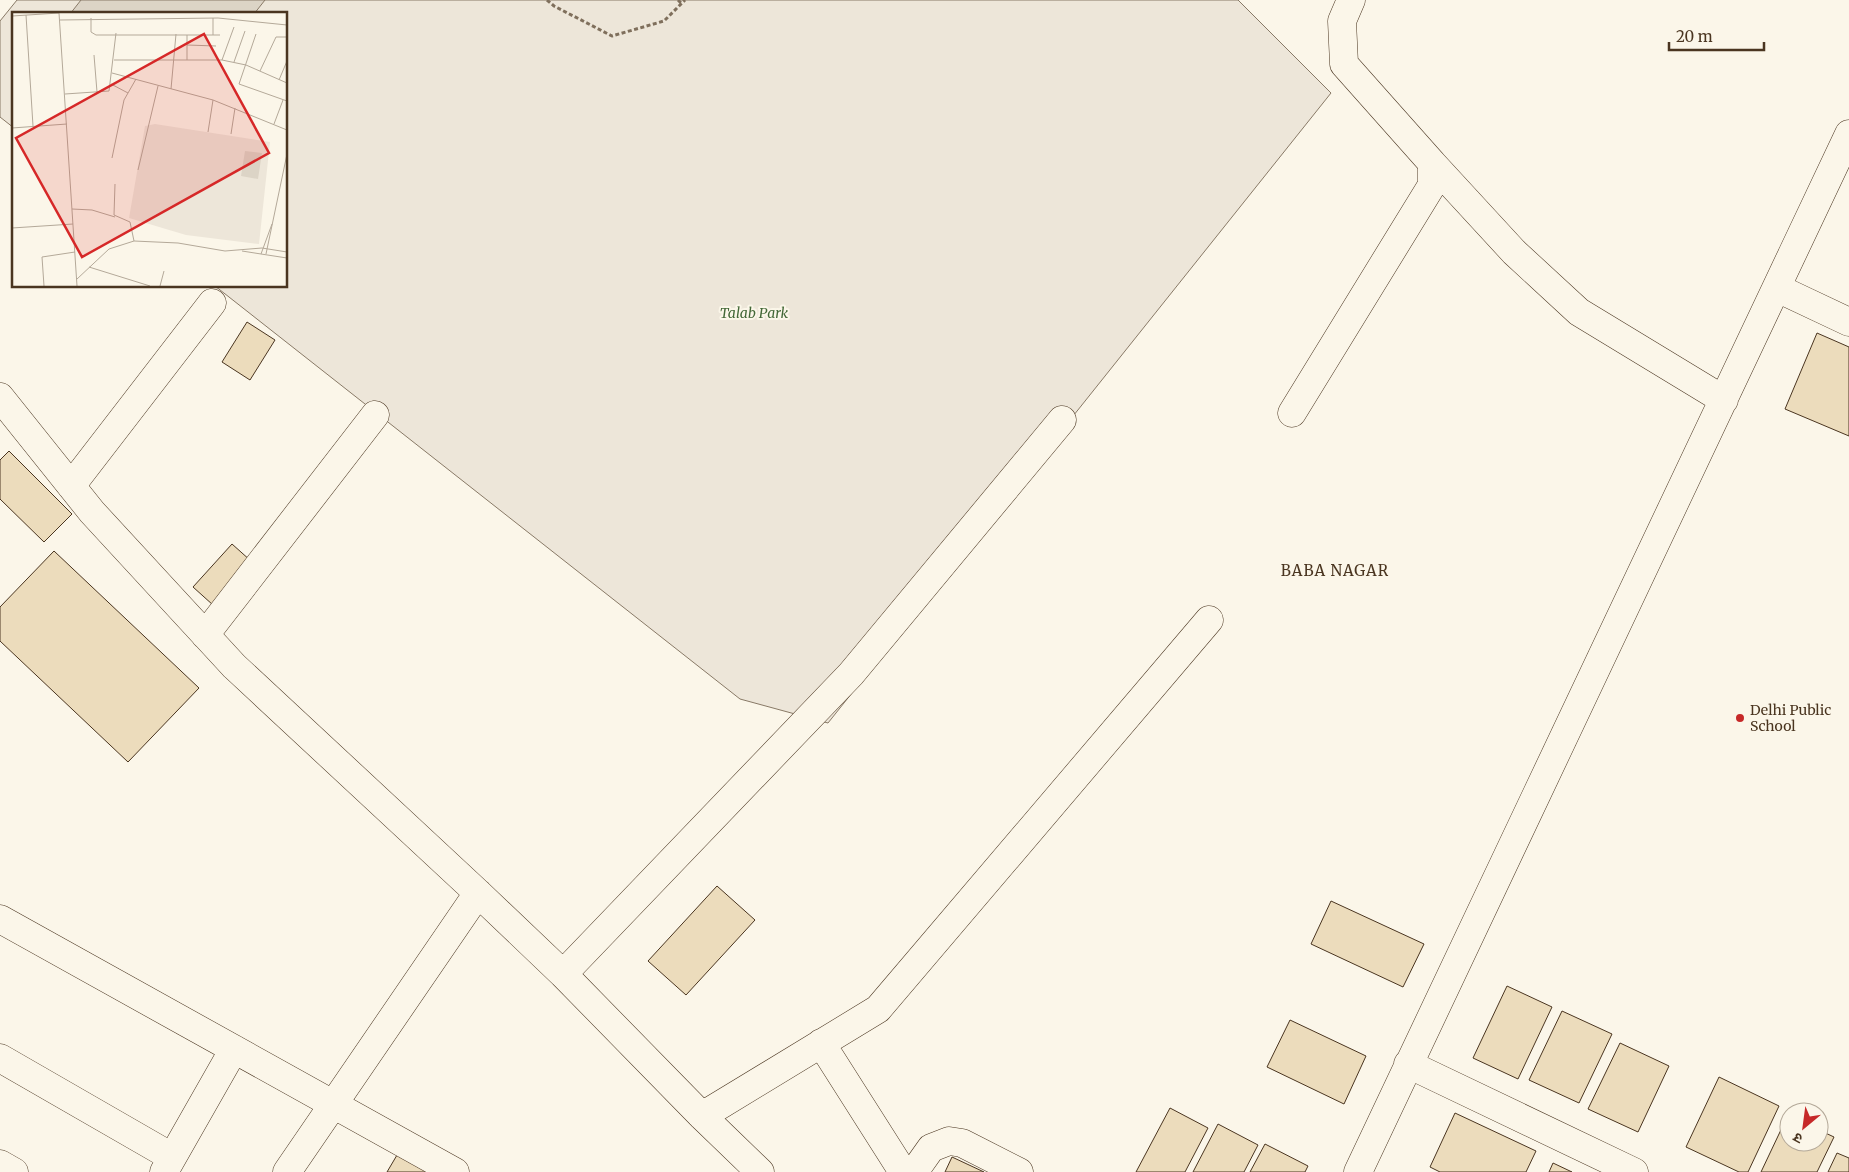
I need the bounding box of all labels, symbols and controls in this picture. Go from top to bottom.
inset map [12,12,288,288]
scale bar [1669,20,1764,52]
text: 20 m [1676,27,1713,46]
park label: Talab Park [720,304,789,322]
district label: BABA NAGAR [1281,561,1389,580]
place label: Delhi Public School [1750,701,1831,735]
marker: Delhi Public School [1734,712,1746,724]
north arrow [1779,1102,1829,1152]
text: उ [1789,1128,1806,1148]

